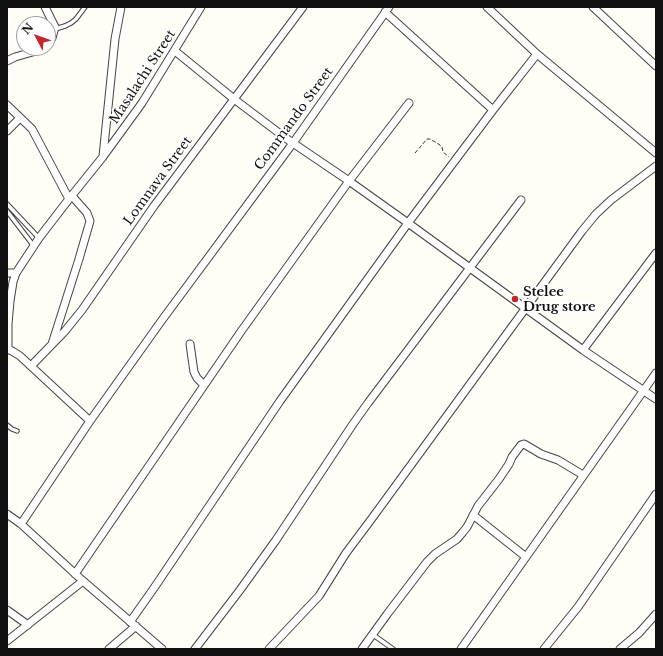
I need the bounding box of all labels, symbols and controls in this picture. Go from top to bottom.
north arrow [16,16,56,56]
text: N [19,20,36,37]
street label: Masalachi Street [107,27,179,127]
street label: Commando Street [252,65,336,173]
street label: Lomnava Street [121,134,195,228]
place label: Stelee Drug store [523,284,596,315]
marker: Stelee Drug store [510,294,520,304]

